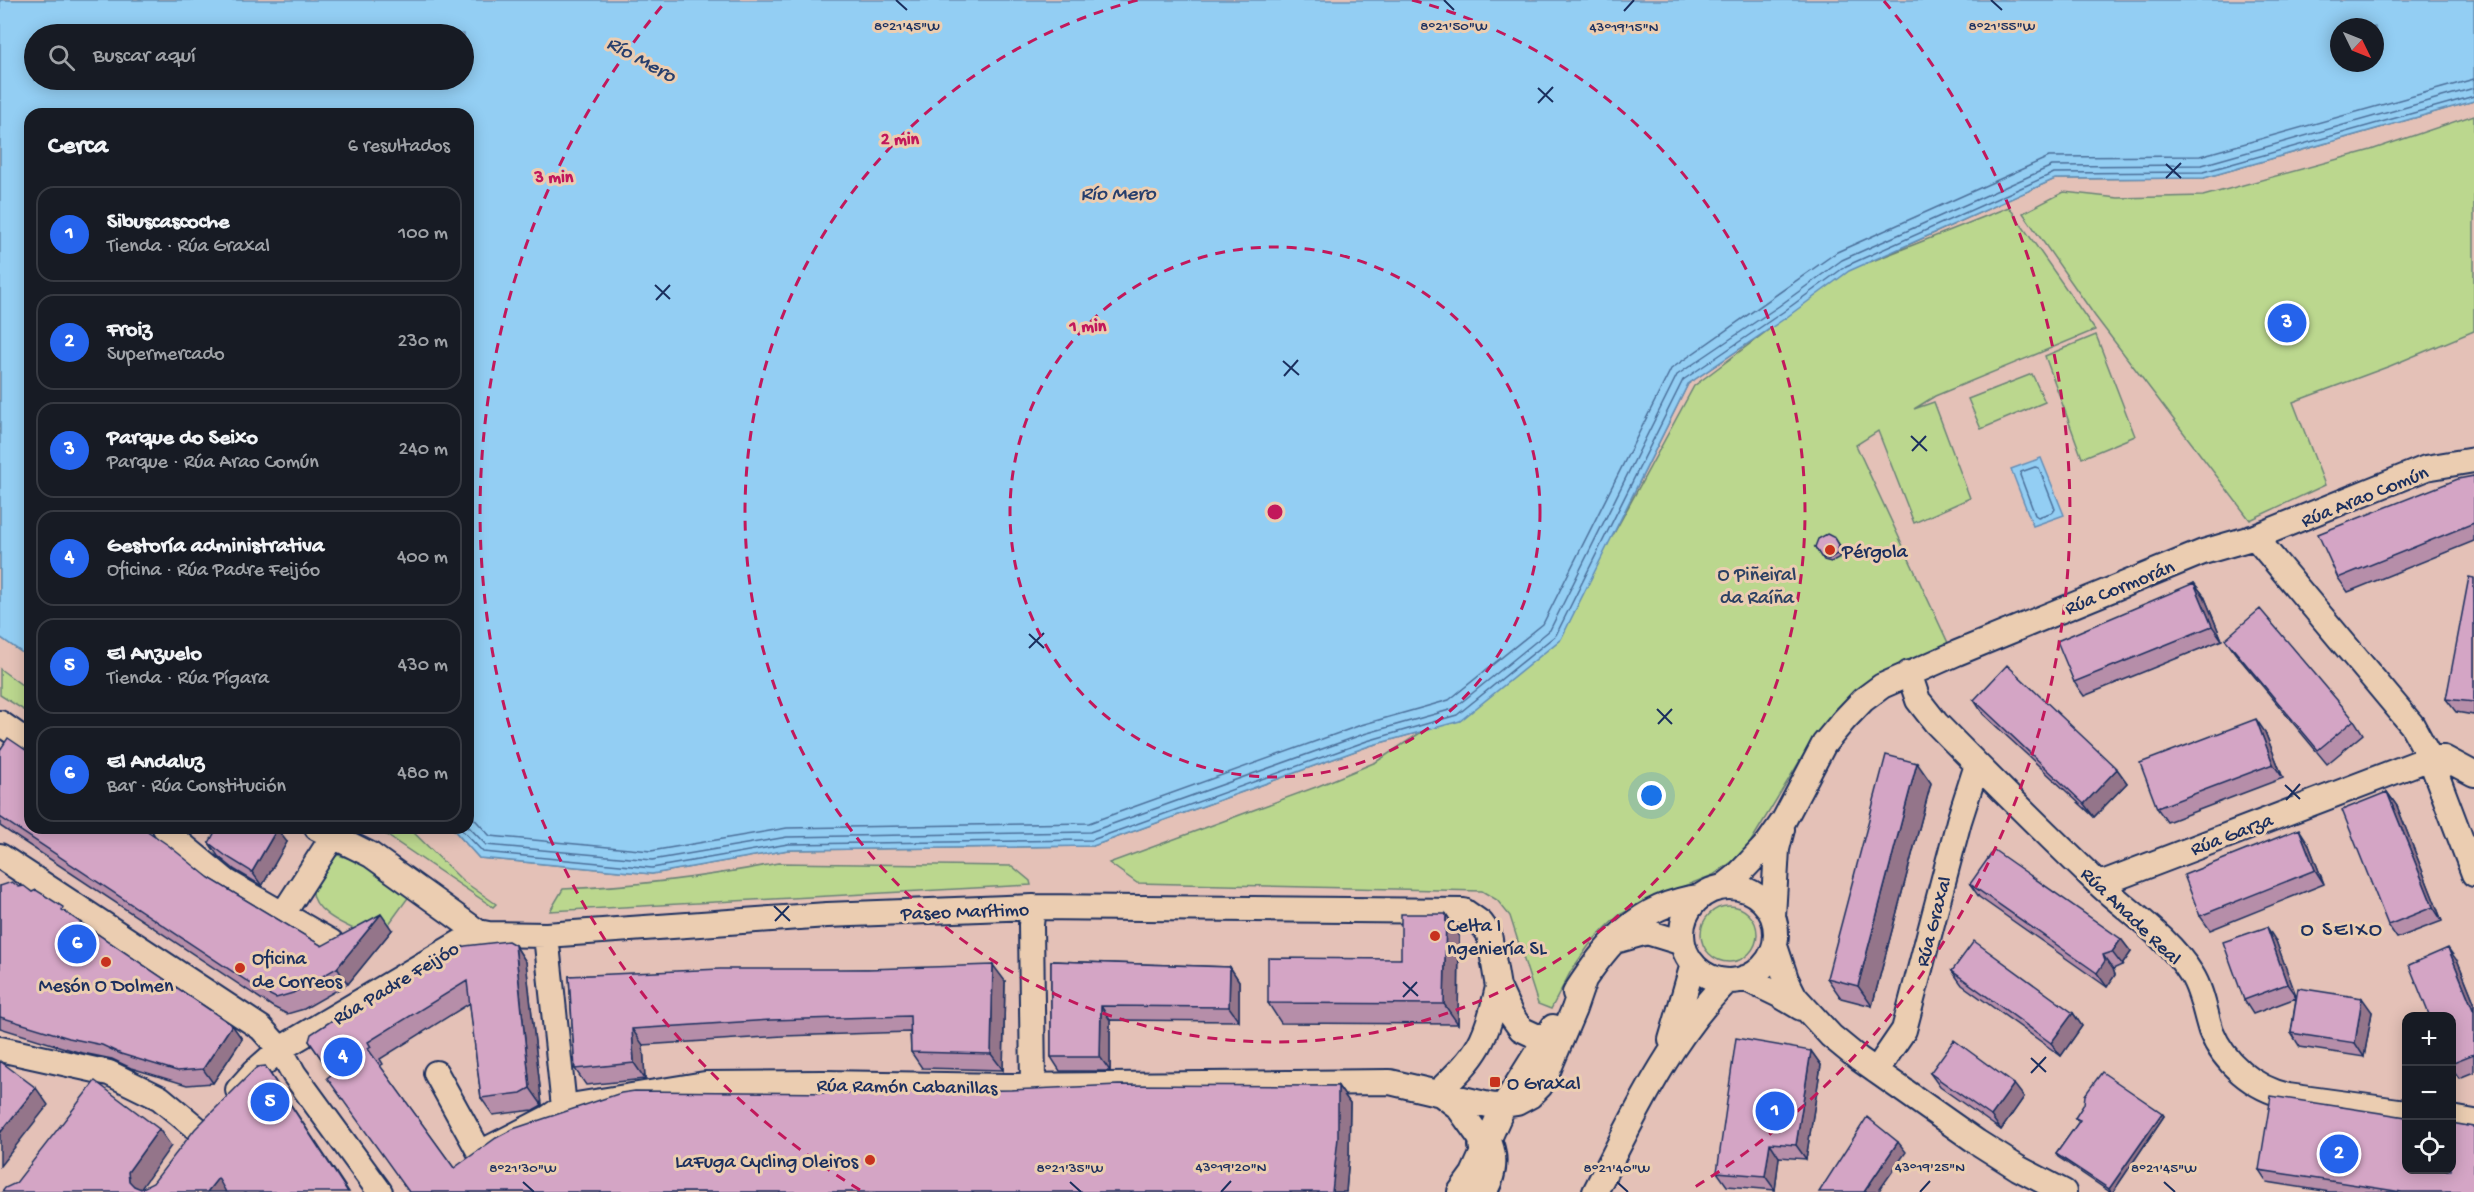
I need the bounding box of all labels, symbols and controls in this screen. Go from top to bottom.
text: 8°21'45"W [874,18,940,36]
text: 8°21'50"W [1420,18,1488,36]
text: 8°21'55"W [1969,18,2036,36]
north arrow [2330,18,2384,72]
text: 43°19'15"N [1590,19,1659,37]
search box [24,24,474,90]
water label: Río Mero [601,32,680,91]
icon: search [45,41,78,74]
text: Buscar aquí [93,44,196,70]
text: 2 min [881,130,920,151]
text: Cerca [48,132,108,163]
text: 6 resultados [348,136,450,159]
text: 3 min [534,168,574,189]
water label: Río Mero [1080,183,1157,208]
text: Sibuscascoche [107,210,229,236]
text: 1 [65,223,74,246]
text: 100 m [398,223,448,246]
text: Tienda · Rúa Graxal [107,236,270,259]
pin: 3 [2268,300,2306,346]
text: 1 min [1069,317,1107,338]
text: Froiz [107,318,152,344]
text: 2 [65,331,74,354]
text: 230 m [398,331,448,354]
text: Supermercado [107,344,225,367]
text: Parque do Seixo [107,426,258,452]
text: 3 [64,439,75,462]
text: 240 m [398,439,448,462]
text: Parque · Rúa Arao Común [107,452,319,475]
street label: Rúa Arao Común [2298,462,2433,534]
centre of rings [1265,502,1285,522]
text: Gestoría administrativa [107,534,324,560]
place label: Pérgola [1841,542,1909,565]
marker: Pérgola [1823,543,1837,557]
text: 4 [65,547,74,570]
text: 400 m [397,547,448,570]
street label: Rúa Cormorán [2062,557,2179,622]
text: Oficina · Rúa Padre Feijóo [107,560,320,583]
park label: O Piñeiral da Raíña [1718,565,1796,611]
text: El Anzuelo [107,642,202,668]
text: 5 [64,655,75,678]
text: 430 m [398,655,448,678]
text: Tienda · Rúa Pígara [107,668,269,691]
text: El Andaluz [107,750,204,776]
text: 6 [64,763,75,786]
text: 480 m [397,763,448,786]
text: Bar · Rúa Constitución [107,776,286,799]
your location [1637,781,1666,810]
street label: Rúa Garza [2188,810,2278,862]
street label: Rúa Anade Real [2074,864,2185,971]
street label: Rúa Graxal [1912,874,1958,970]
street label: Paseo Marítimo [900,900,1030,927]
place label: Celta I ngeniería SL [1447,916,1547,962]
district label: O SEIXO [2300,918,2384,944]
pin: 6 [58,922,97,966]
marker: Celta I ngeniería SL [1428,929,1442,943]
street label: Rúa Padre Feijóo [330,938,464,1032]
place label: Oficina de Correos [252,949,343,995]
marker: Mesón O Dolmen [99,955,113,969]
marker: Oficina de Correos [233,961,247,975]
place label: Mesón O Dolmen [39,976,174,999]
map controls [2402,1012,2456,1174]
button: + [2402,1012,2456,1066]
pin: 4 [324,1034,362,1080]
button: − [2402,1066,2456,1120]
place label: O Graxal [1507,1074,1581,1097]
street label: Rúa Ramón Cabanillas [816,1075,998,1102]
marker: O Graxal [1488,1075,1502,1089]
pin: 5 [250,1080,290,1124]
pin: 1 [1756,1088,1794,1134]
button: locate [2402,1120,2456,1174]
pin: 2 [2320,1132,2358,1176]
place label: LaFuga Cycling Oleiros [675,1152,859,1175]
marker: LaFuga Cycling Oleiros [863,1153,877,1167]
text: 43°19'20"N [1196,1159,1267,1177]
text: 43°19'25"N [1895,1159,1965,1177]
text: 8°21'30"W [489,1160,557,1178]
text: 8°21'35"W [1037,1160,1104,1178]
text: 8°21'40"W [1584,1160,1651,1178]
text: 8°21'45"W [2131,1160,2197,1178]

